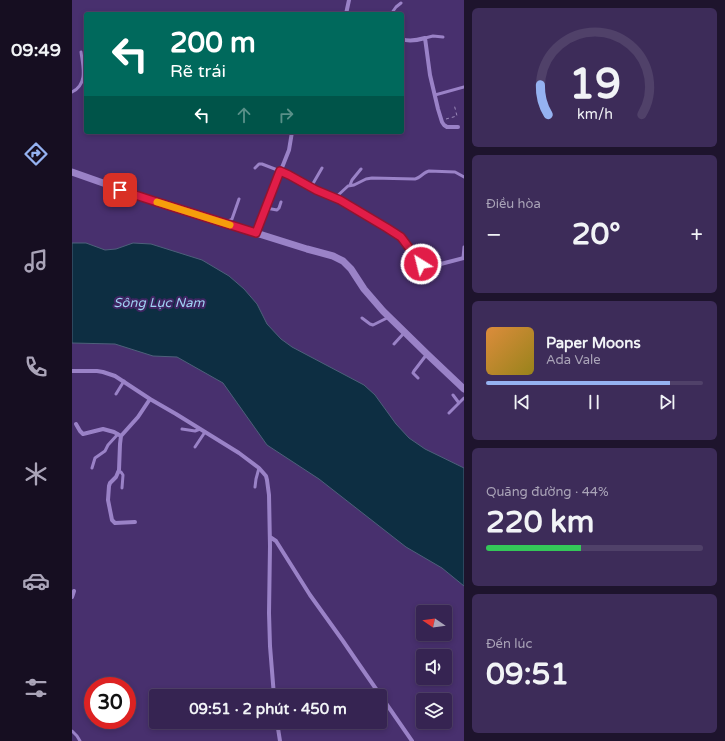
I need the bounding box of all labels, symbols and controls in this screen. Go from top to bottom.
text: 200 m [170,26,256,60]
icon: left [104,28,156,80]
text: 09:49 [11,39,61,61]
text: Rẽ trái [170,60,226,82]
text: 19 [568,60,621,110]
icon: left [191,104,213,126]
icon: ahead [233,104,255,126]
icon: right [275,104,297,126]
text: km/h [577,106,612,123]
icon: directions [22,140,50,168]
pin [103,173,137,207]
icon: arrive [109,179,131,201]
text: Điều hòa [486,196,541,212]
text: 20° [572,216,621,253]
text: − [486,222,502,248]
text: + [691,222,703,248]
position arrow [400,243,442,285]
icon: music [22,247,50,275]
water label: Sông Lục Nam [114,295,205,311]
text: Paper Moons [546,334,641,352]
text: Ada Vale [546,352,601,368]
icon: phone [22,353,50,381]
icon: previous [511,391,533,413]
icon: pause [583,391,605,413]
icon: next [656,391,678,413]
icon: climate [22,460,50,488]
text: Quãng đường · 44% [486,484,609,500]
text: 220 km [486,504,594,541]
icon: car [22,567,50,595]
north arrow [416,605,452,641]
map controls [416,605,452,729]
text: Đến lúc [486,636,532,652]
button: sound [416,649,452,685]
text: 09:51 [486,656,569,693]
icon: filters [22,674,50,702]
speed limit sign: 30 [84,677,136,729]
button: layers [416,693,452,729]
text: 09:51 · 2 phút · 450 m [189,700,347,718]

